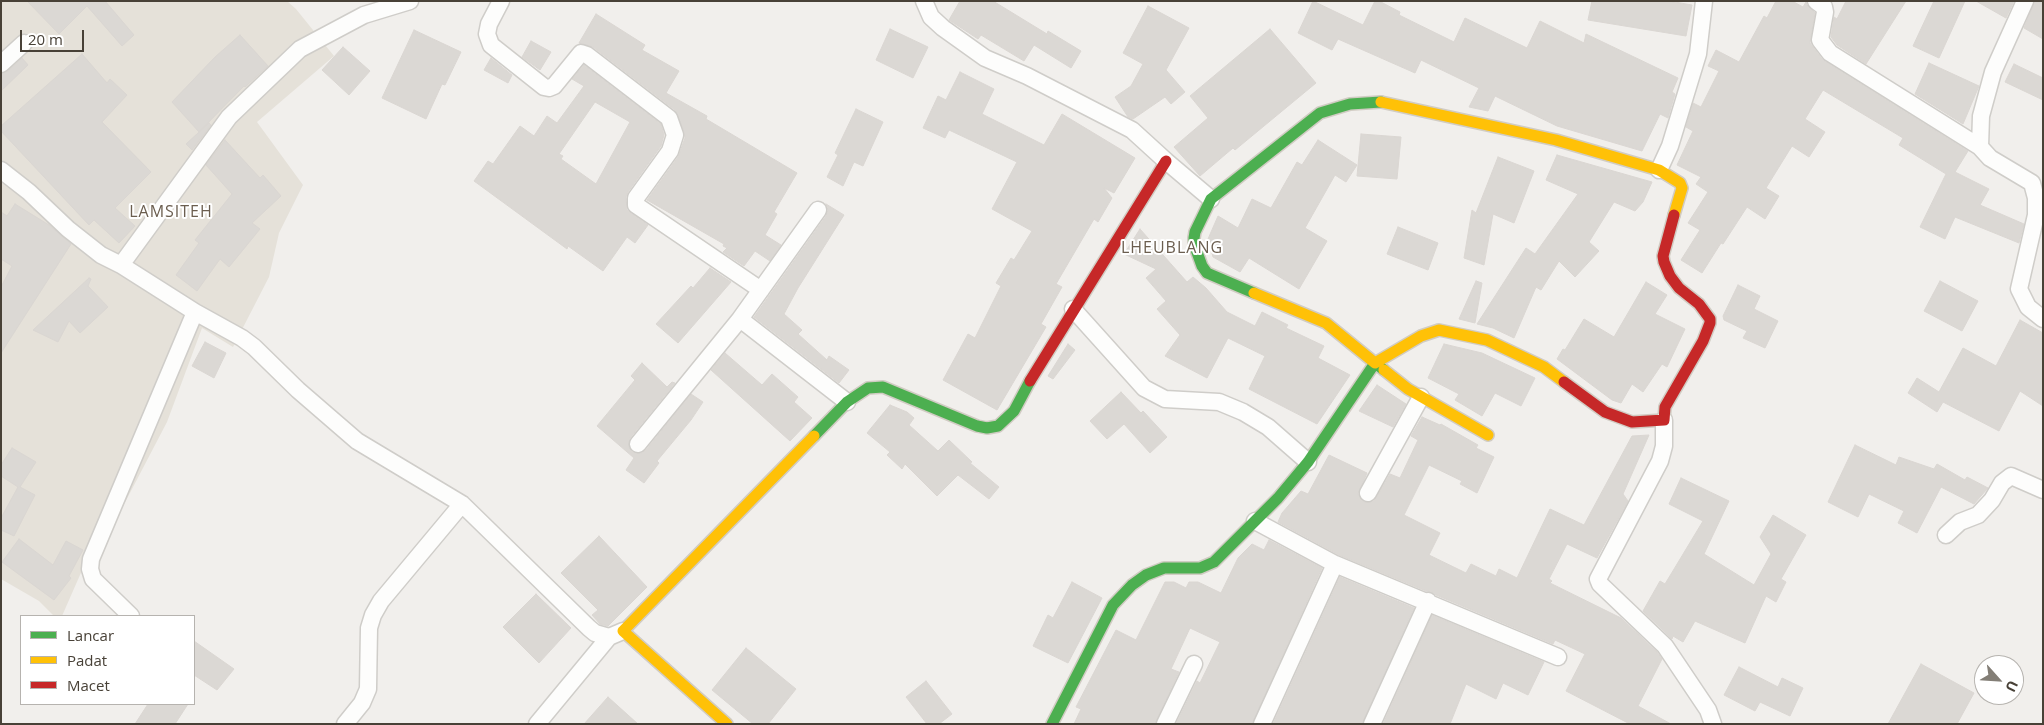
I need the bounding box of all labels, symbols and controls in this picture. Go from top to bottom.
scale bar [22,20,86,52]
text: 20 m [28,29,63,49]
district label: LAMSITEH [128,202,214,222]
district label: LHEUBLANG [1120,238,1224,258]
legend [20,615,195,705]
text: Lancar [67,625,114,645]
text: Padat [67,650,107,670]
north arrow [1974,655,2024,705]
text: Macet [67,675,110,695]
text: U [2001,677,2023,695]

